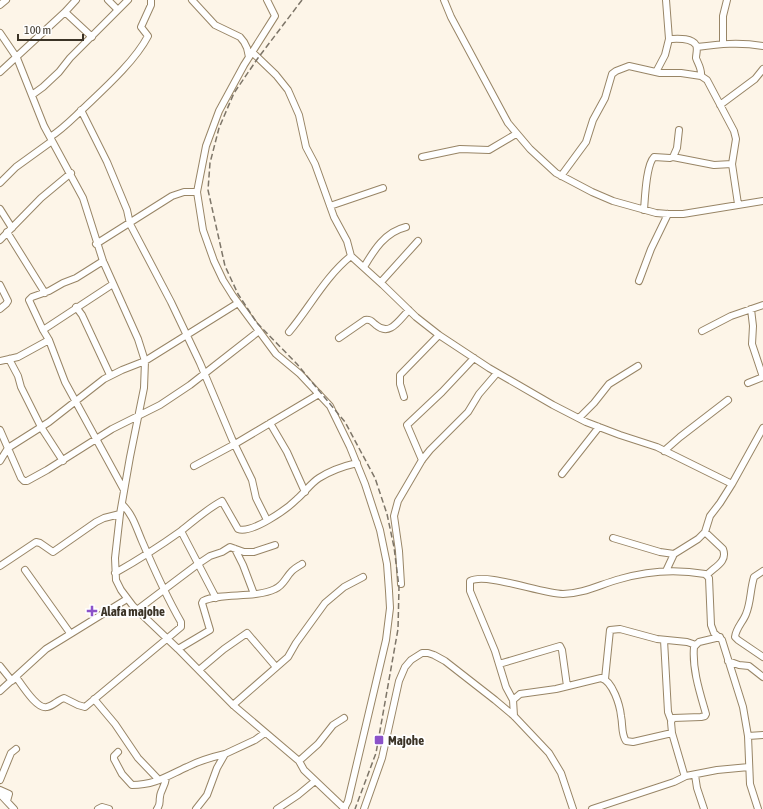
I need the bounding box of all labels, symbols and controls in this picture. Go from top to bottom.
scale bar [18,16,83,42]
text: 100 m [24,23,51,37]
place label: Alafa majohe [100,604,165,619]
marker: Alafa majohe [86,605,98,617]
place label: Majohe [388,733,424,748]
marker: Majohe [373,734,385,746]

